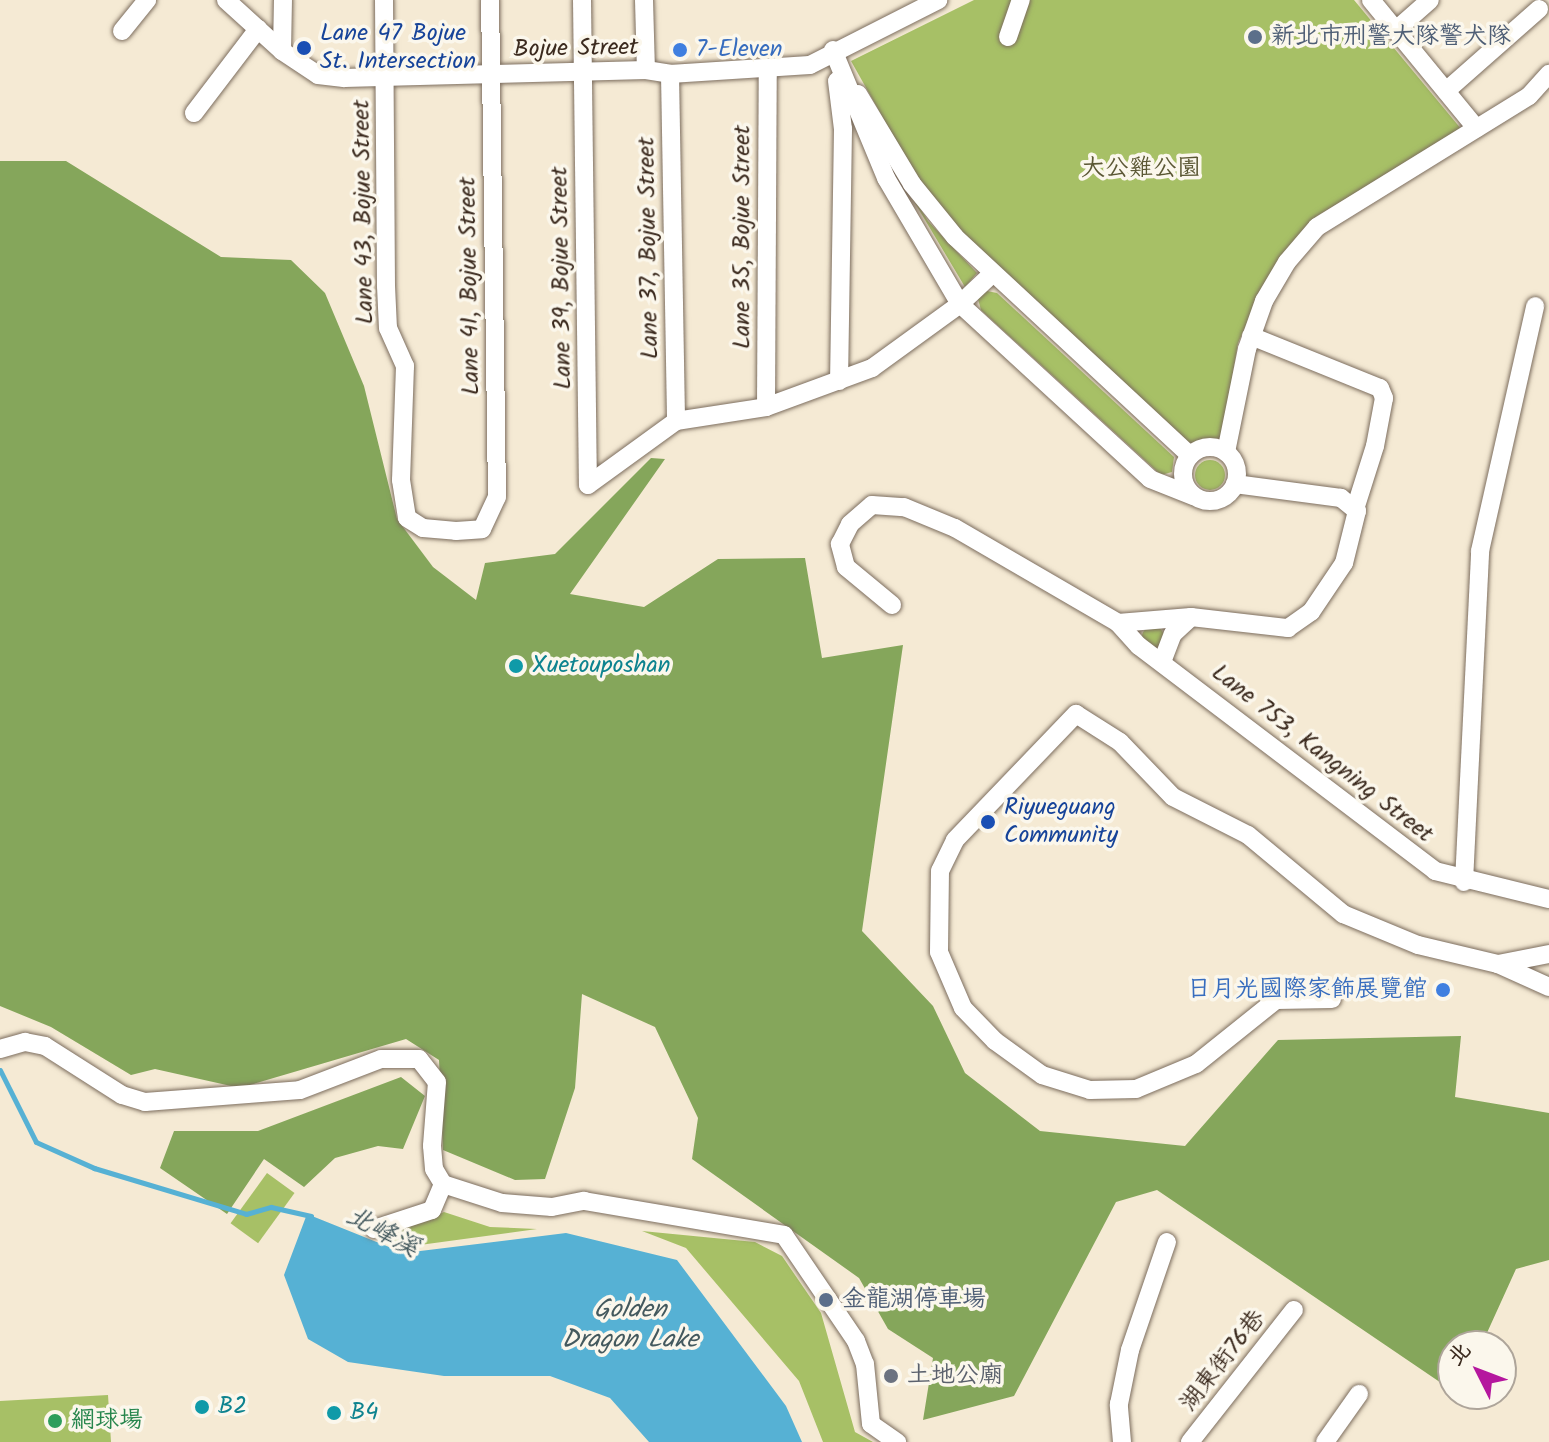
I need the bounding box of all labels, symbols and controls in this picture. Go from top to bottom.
place label: Lane 47 Bojue St. Intersection [320,20,476,76]
place label: 新北市刑警大隊警犬隊 [1271,23,1511,51]
marker: 新北市刑警大隊警犬隊 [1246,28,1264,46]
street label: Bojue Street [513,34,639,64]
place label: 7-Eleven [696,36,783,64]
marker: Lane 47 Bojue St. Intersection [295,39,313,57]
marker: 7-Eleven [671,41,689,59]
street label: Lane 43, Bojue Street [348,99,380,325]
street label: Lane 35, Bojue Street [729,125,757,349]
street label: Lane 37, Bojue Street [633,137,665,359]
park label: 大公雞公園 [1081,155,1201,183]
street label: Lane 39, Bojue Street [546,166,578,390]
street label: Lane 41, Bojue Street [454,177,486,395]
place label: Xuetouposhan [532,652,671,680]
marker: Xuetouposhan [507,657,525,675]
street label: Lane 753, Kangning Street [1206,659,1438,849]
place label: Riyueguang Community [1004,794,1118,850]
marker: Riyueguang Community [979,813,997,831]
place label: 日月光國際家飾展覽館 [1187,976,1427,1004]
marker: 日月光國際家飾展覽館 [1434,981,1452,999]
water label: 北峰溪 [340,1201,424,1265]
place label: 金龍湖停車場 [842,1286,986,1314]
marker: 金龍湖停車場 [817,1291,835,1309]
water label: Golden Dragon Lake [562,1295,698,1356]
street label: 湖東街76巷 [1175,1305,1271,1417]
north arrow [1437,1330,1517,1410]
text: 北 [1440,1335,1481,1375]
place label: 土地公廟 [907,1362,1003,1390]
marker: 土地公廟 [882,1367,900,1385]
place label: B2 [218,1393,247,1421]
marker: B2 [193,1398,211,1416]
place label: B4 [350,1399,379,1427]
marker: B4 [325,1404,343,1422]
place label: 網球場 [71,1407,143,1435]
marker: 網球場 [46,1412,64,1430]

